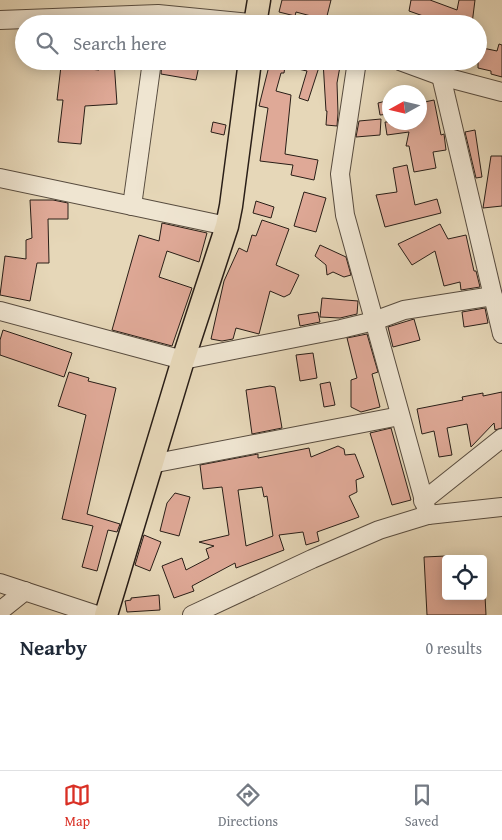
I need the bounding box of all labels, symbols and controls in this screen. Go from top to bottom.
search box [15,15,487,70]
icon: search [33,29,61,57]
text: Search here [73,29,167,57]
north arrow [382,85,427,130]
map controls [442,555,487,600]
button: locate [442,555,487,600]
text: Nearby [20,632,87,663]
text: 0 results [425,636,482,660]
tab: Map [63,781,91,831]
tab: Directions [218,781,278,831]
tab: Saved [405,781,439,831]

